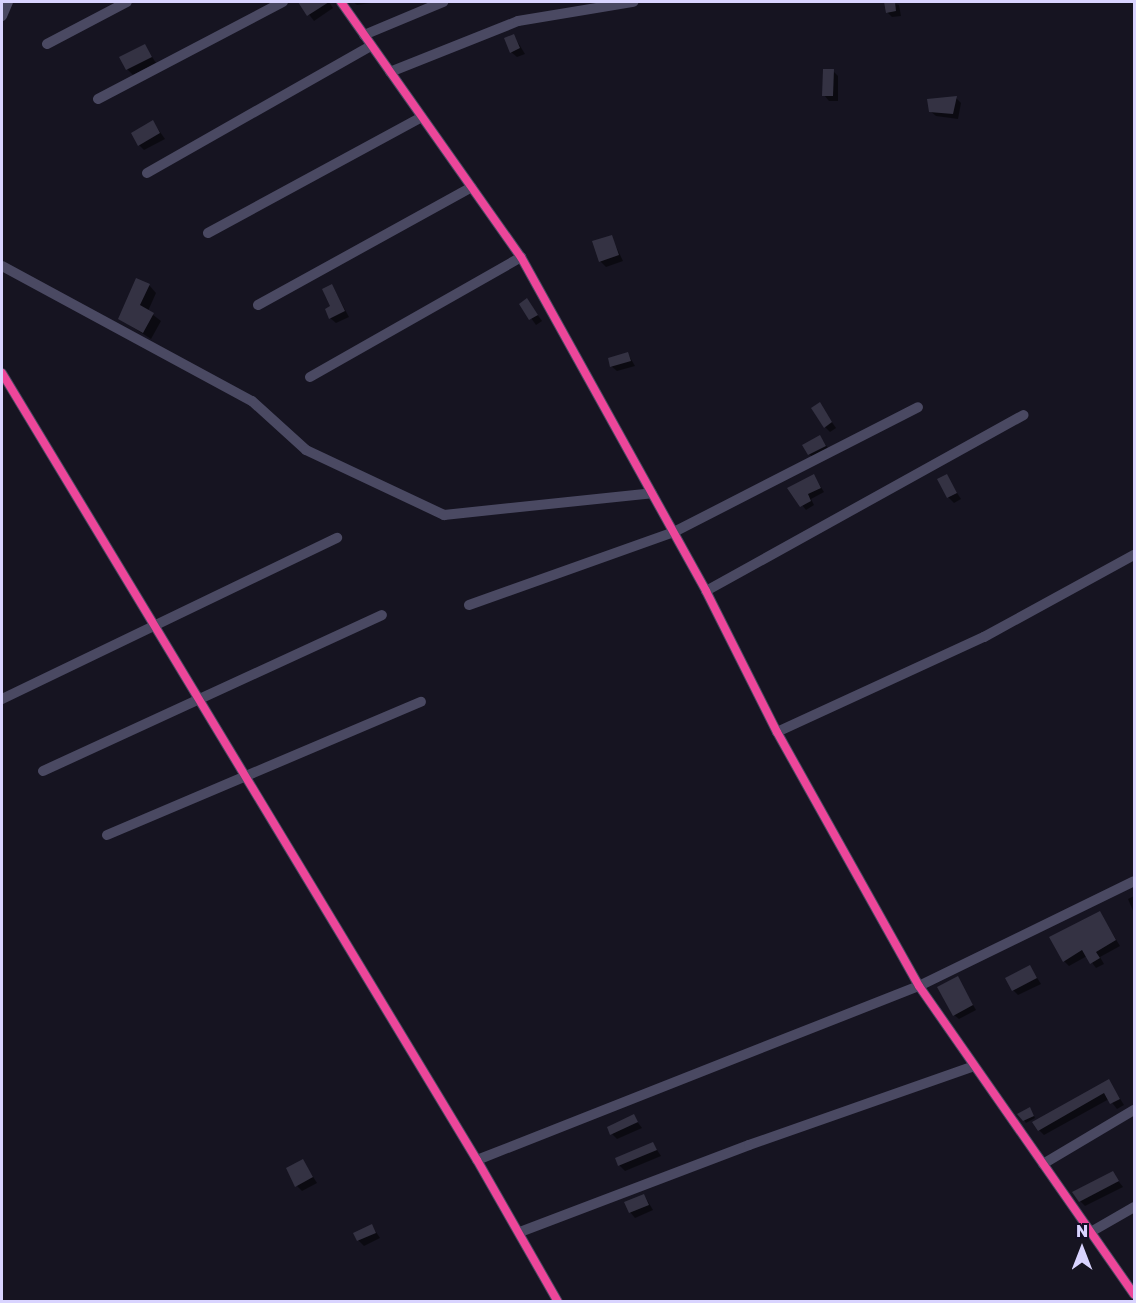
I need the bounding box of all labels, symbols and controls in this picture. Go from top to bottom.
north arrow [1052,1219,1112,1279]
text: N [1076,1221,1088,1241]

